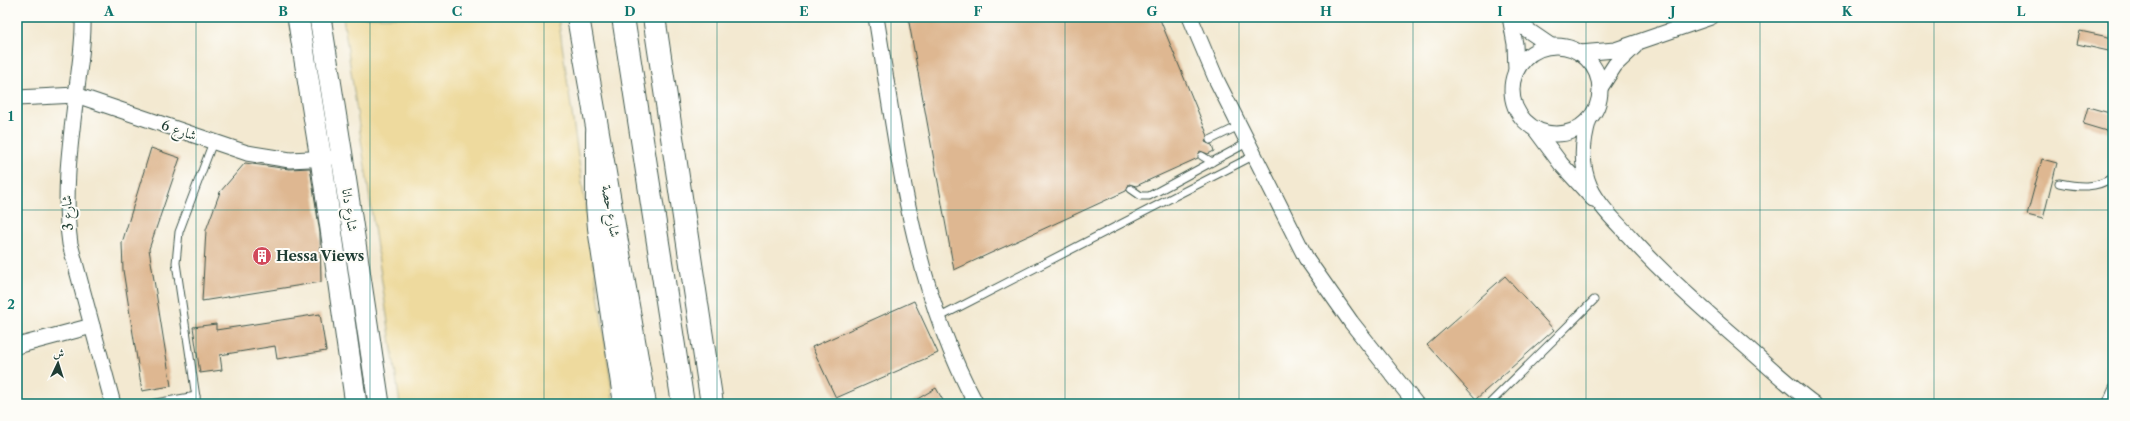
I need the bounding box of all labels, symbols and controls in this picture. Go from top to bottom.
text: A [103,3,115,19]
text: B [278,3,288,19]
text: C [452,3,462,19]
text: D [624,3,636,19]
text: E [799,3,809,19]
text: F [974,3,983,19]
text: G [1146,3,1158,19]
text: H [1320,3,1332,19]
text: I [1497,3,1503,19]
text: J [1668,3,1676,19]
text: K [1842,3,1853,19]
text: L [2017,3,2026,19]
text: 1 [8,108,14,124]
street label: شارع 6 [158,116,199,147]
street label: شارع حصة [595,184,624,239]
street label: شارع دانا [335,187,362,233]
street label: شارع 3 [57,194,80,231]
building icon: Hessa Views [251,245,273,267]
place label: Hessa Views [276,247,364,265]
text: 2 [7,296,15,312]
north arrow [38,343,78,383]
text: ش [53,346,65,360]

